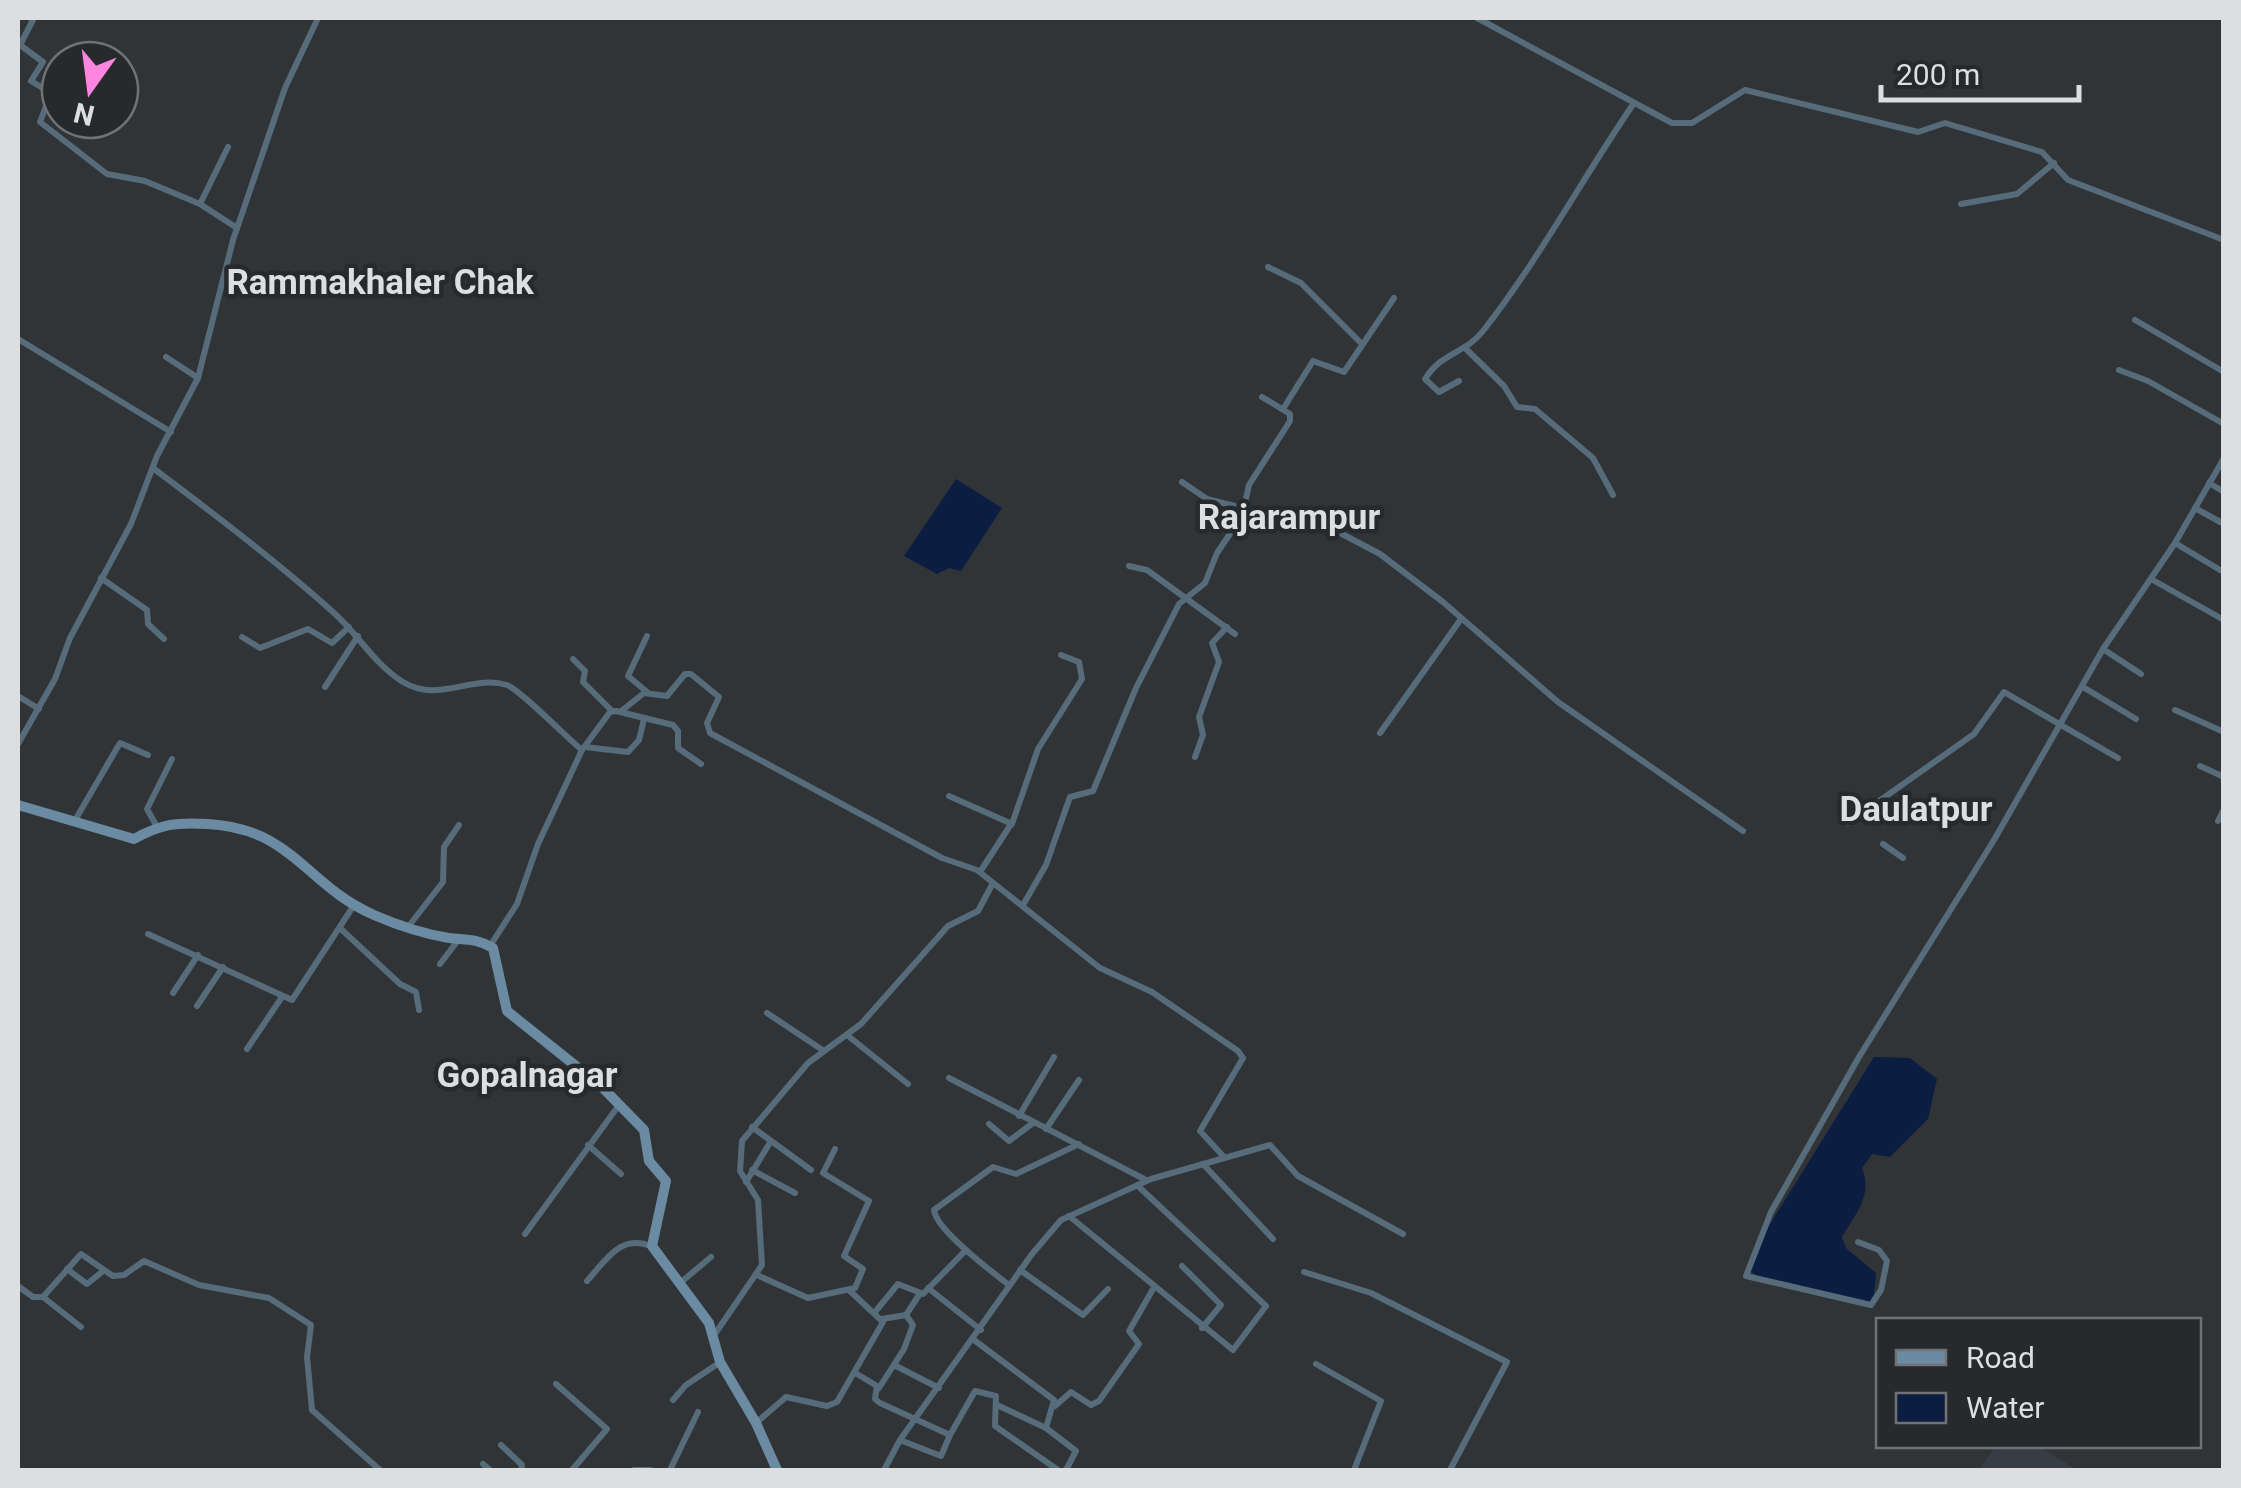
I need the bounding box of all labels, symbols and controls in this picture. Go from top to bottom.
north arrow [40,40,140,140]
scale bar [1881,40,2078,102]
text: 200 m [1896,57,1980,92]
text: N [70,95,98,132]
district label: Rammakhaler Chak [226,262,535,303]
district label: Rajarampur [1198,497,1380,538]
district label: Daulatpur [1839,789,1993,830]
district label: Gopalnagar [436,1055,618,1096]
legend [1876,1318,2201,1448]
text: Road [1966,1340,2035,1375]
text: Water [1966,1390,2044,1425]

